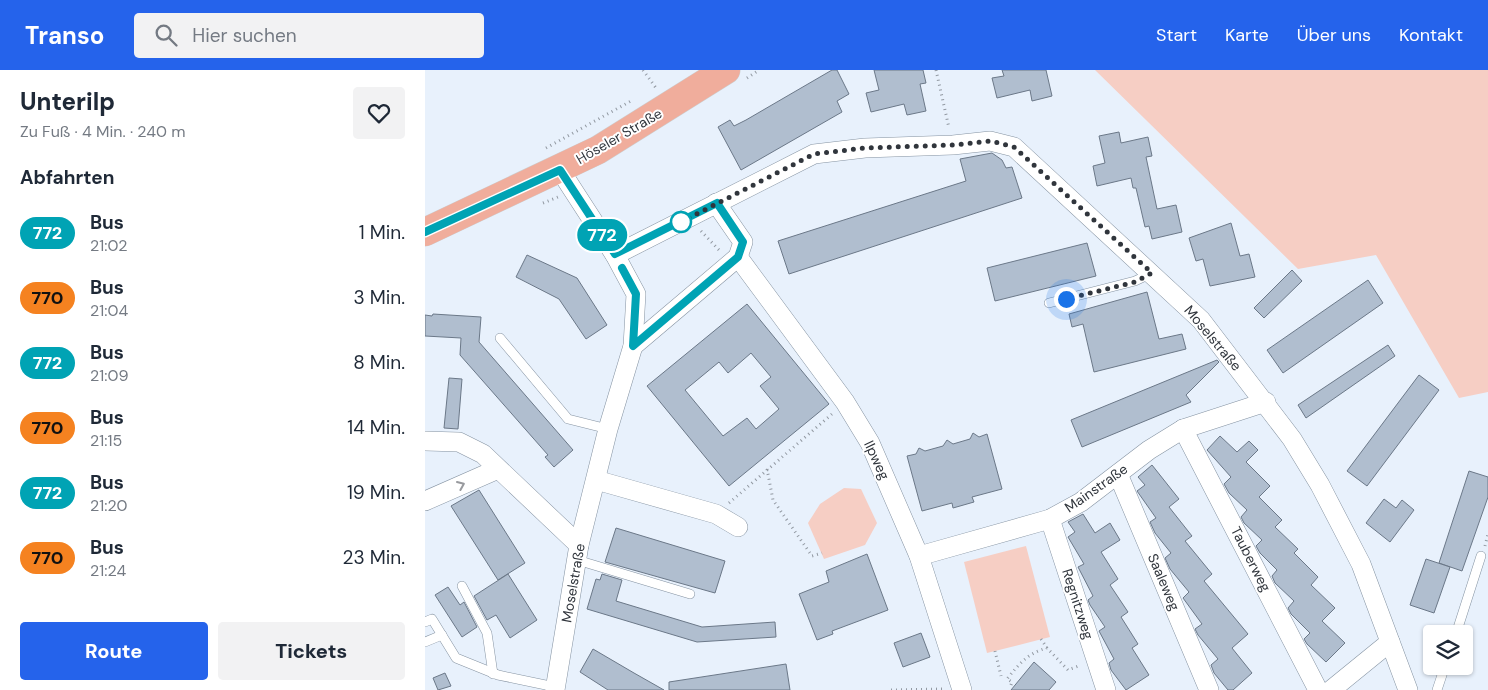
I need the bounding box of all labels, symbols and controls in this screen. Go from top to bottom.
search box [134,13,484,58]
text: Transo [25,20,104,51]
icon: search [152,21,180,49]
text: Hier suchen [192,23,297,48]
text: Start [1156,23,1197,47]
text: Karte [1225,23,1269,47]
text: Über uns [1297,23,1371,47]
text: Kontakt [1399,23,1463,47]
text: Unterilp [20,86,115,117]
button: heart [353,87,405,139]
street label: Höseler Straße [573,104,665,168]
text: Zu Fuß · 4 Min. · 240 m [20,121,185,142]
text: Abfahrten [20,165,114,190]
text: Bus [90,210,124,235]
unlabelled marker [670,211,692,233]
line badge: 772 [573,219,631,251]
text: 1 Min. [359,220,405,245]
text: 772 [33,221,62,245]
text: 772 [587,223,617,247]
text: 21:02 [90,235,127,256]
text: Bus [90,275,124,300]
text: 3 Min. [354,285,405,310]
text: 770 [32,286,63,310]
your location [1054,287,1079,312]
text: 21:04 [90,300,128,321]
street label: Moselstraße [1180,301,1246,375]
text: Bus [90,340,124,365]
text: 8 Min. [353,350,405,375]
text: 772 [33,351,62,375]
text: 21:09 [90,365,128,386]
text: Bus [90,405,124,430]
text: 14 Min. [347,415,405,440]
text: 770 [32,416,63,440]
text: 21:15 [90,430,122,451]
street label: Ilpweg [860,438,894,483]
street label: Mainstraße [1061,460,1131,516]
text: Bus [90,470,124,495]
text: 19 Min. [347,480,405,505]
one-way arrow [456,480,465,491]
text: 772 [33,481,62,505]
text: 21:20 [90,495,127,516]
street label: Tauberweg [1227,524,1275,595]
text: Bus [90,535,124,560]
street label: Moselstraße [557,542,589,624]
text: 23 Min. [343,545,405,570]
text: 770 [32,546,63,570]
street label: Saaleweg [1144,551,1184,613]
text: 21:24 [90,560,126,581]
street label: Regnitzweg [1058,566,1098,642]
button: Route [20,622,208,680]
button: Tickets [218,622,405,680]
map controls [1423,625,1473,675]
button: layers [1423,625,1473,675]

